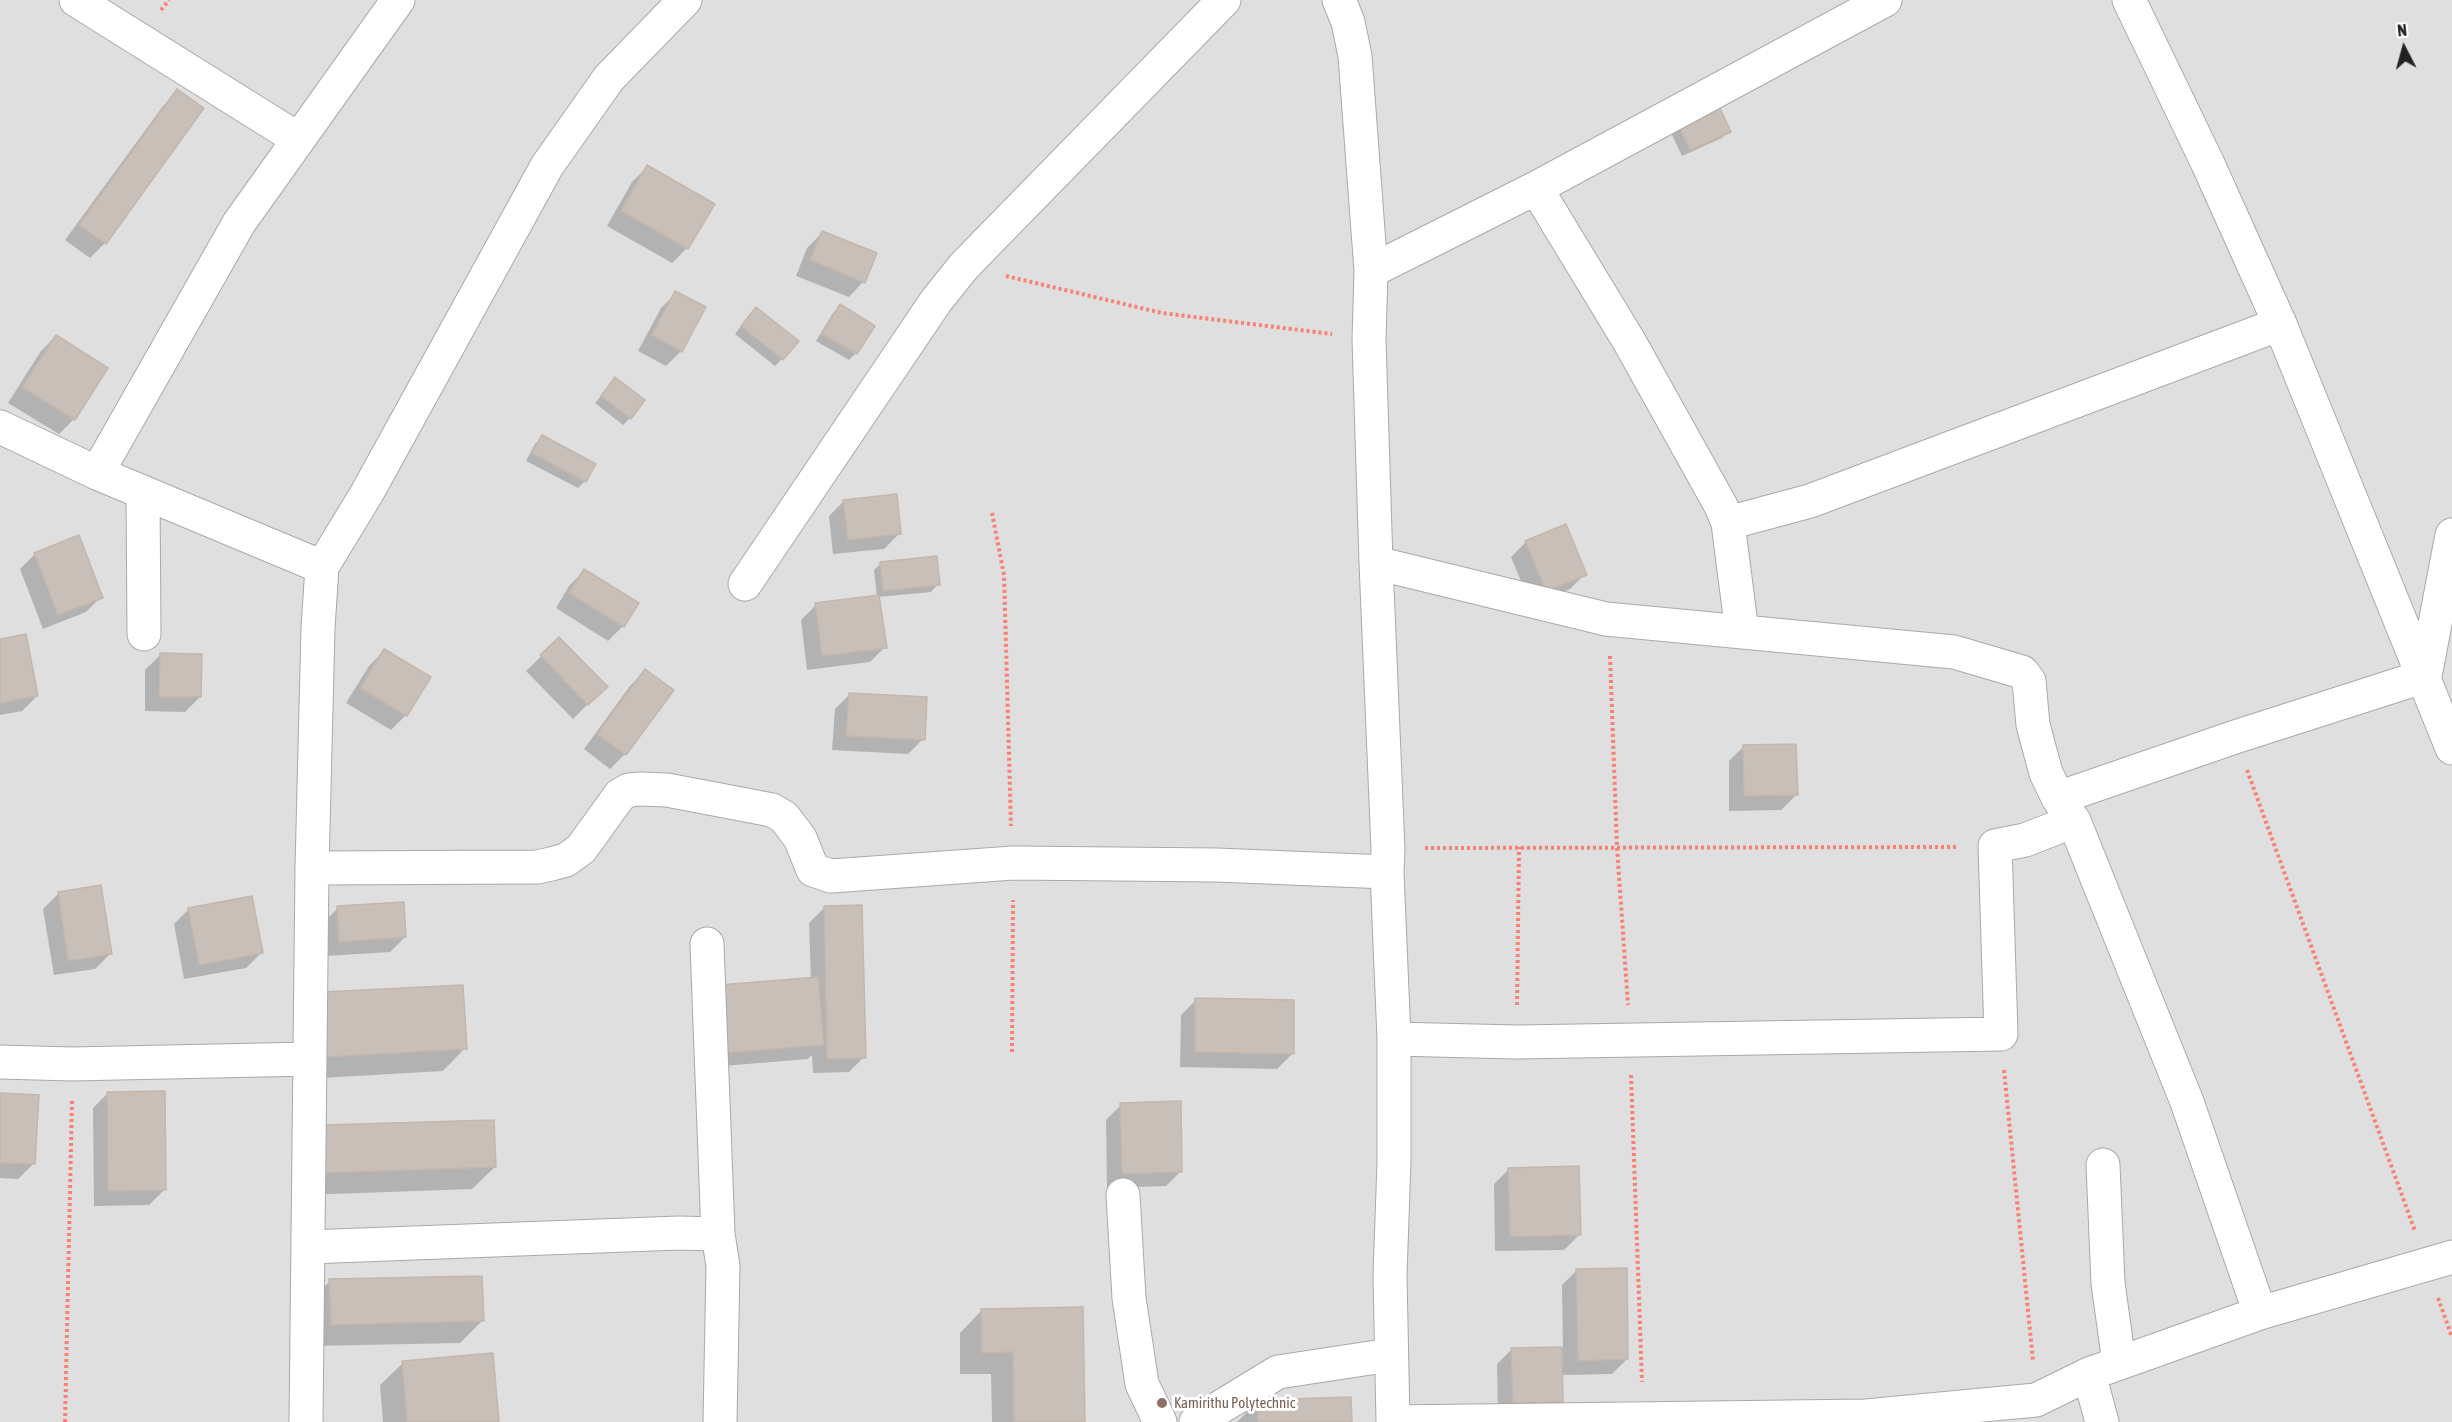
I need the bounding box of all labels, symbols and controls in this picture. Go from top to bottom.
north arrow [2374,18,2434,78]
text: N [2396,21,2408,40]
place label: Kamirithu Polytechnic [1174,1394,1295,1412]
marker: Kamirithu Polytechnic [1155,1396,1169,1410]

